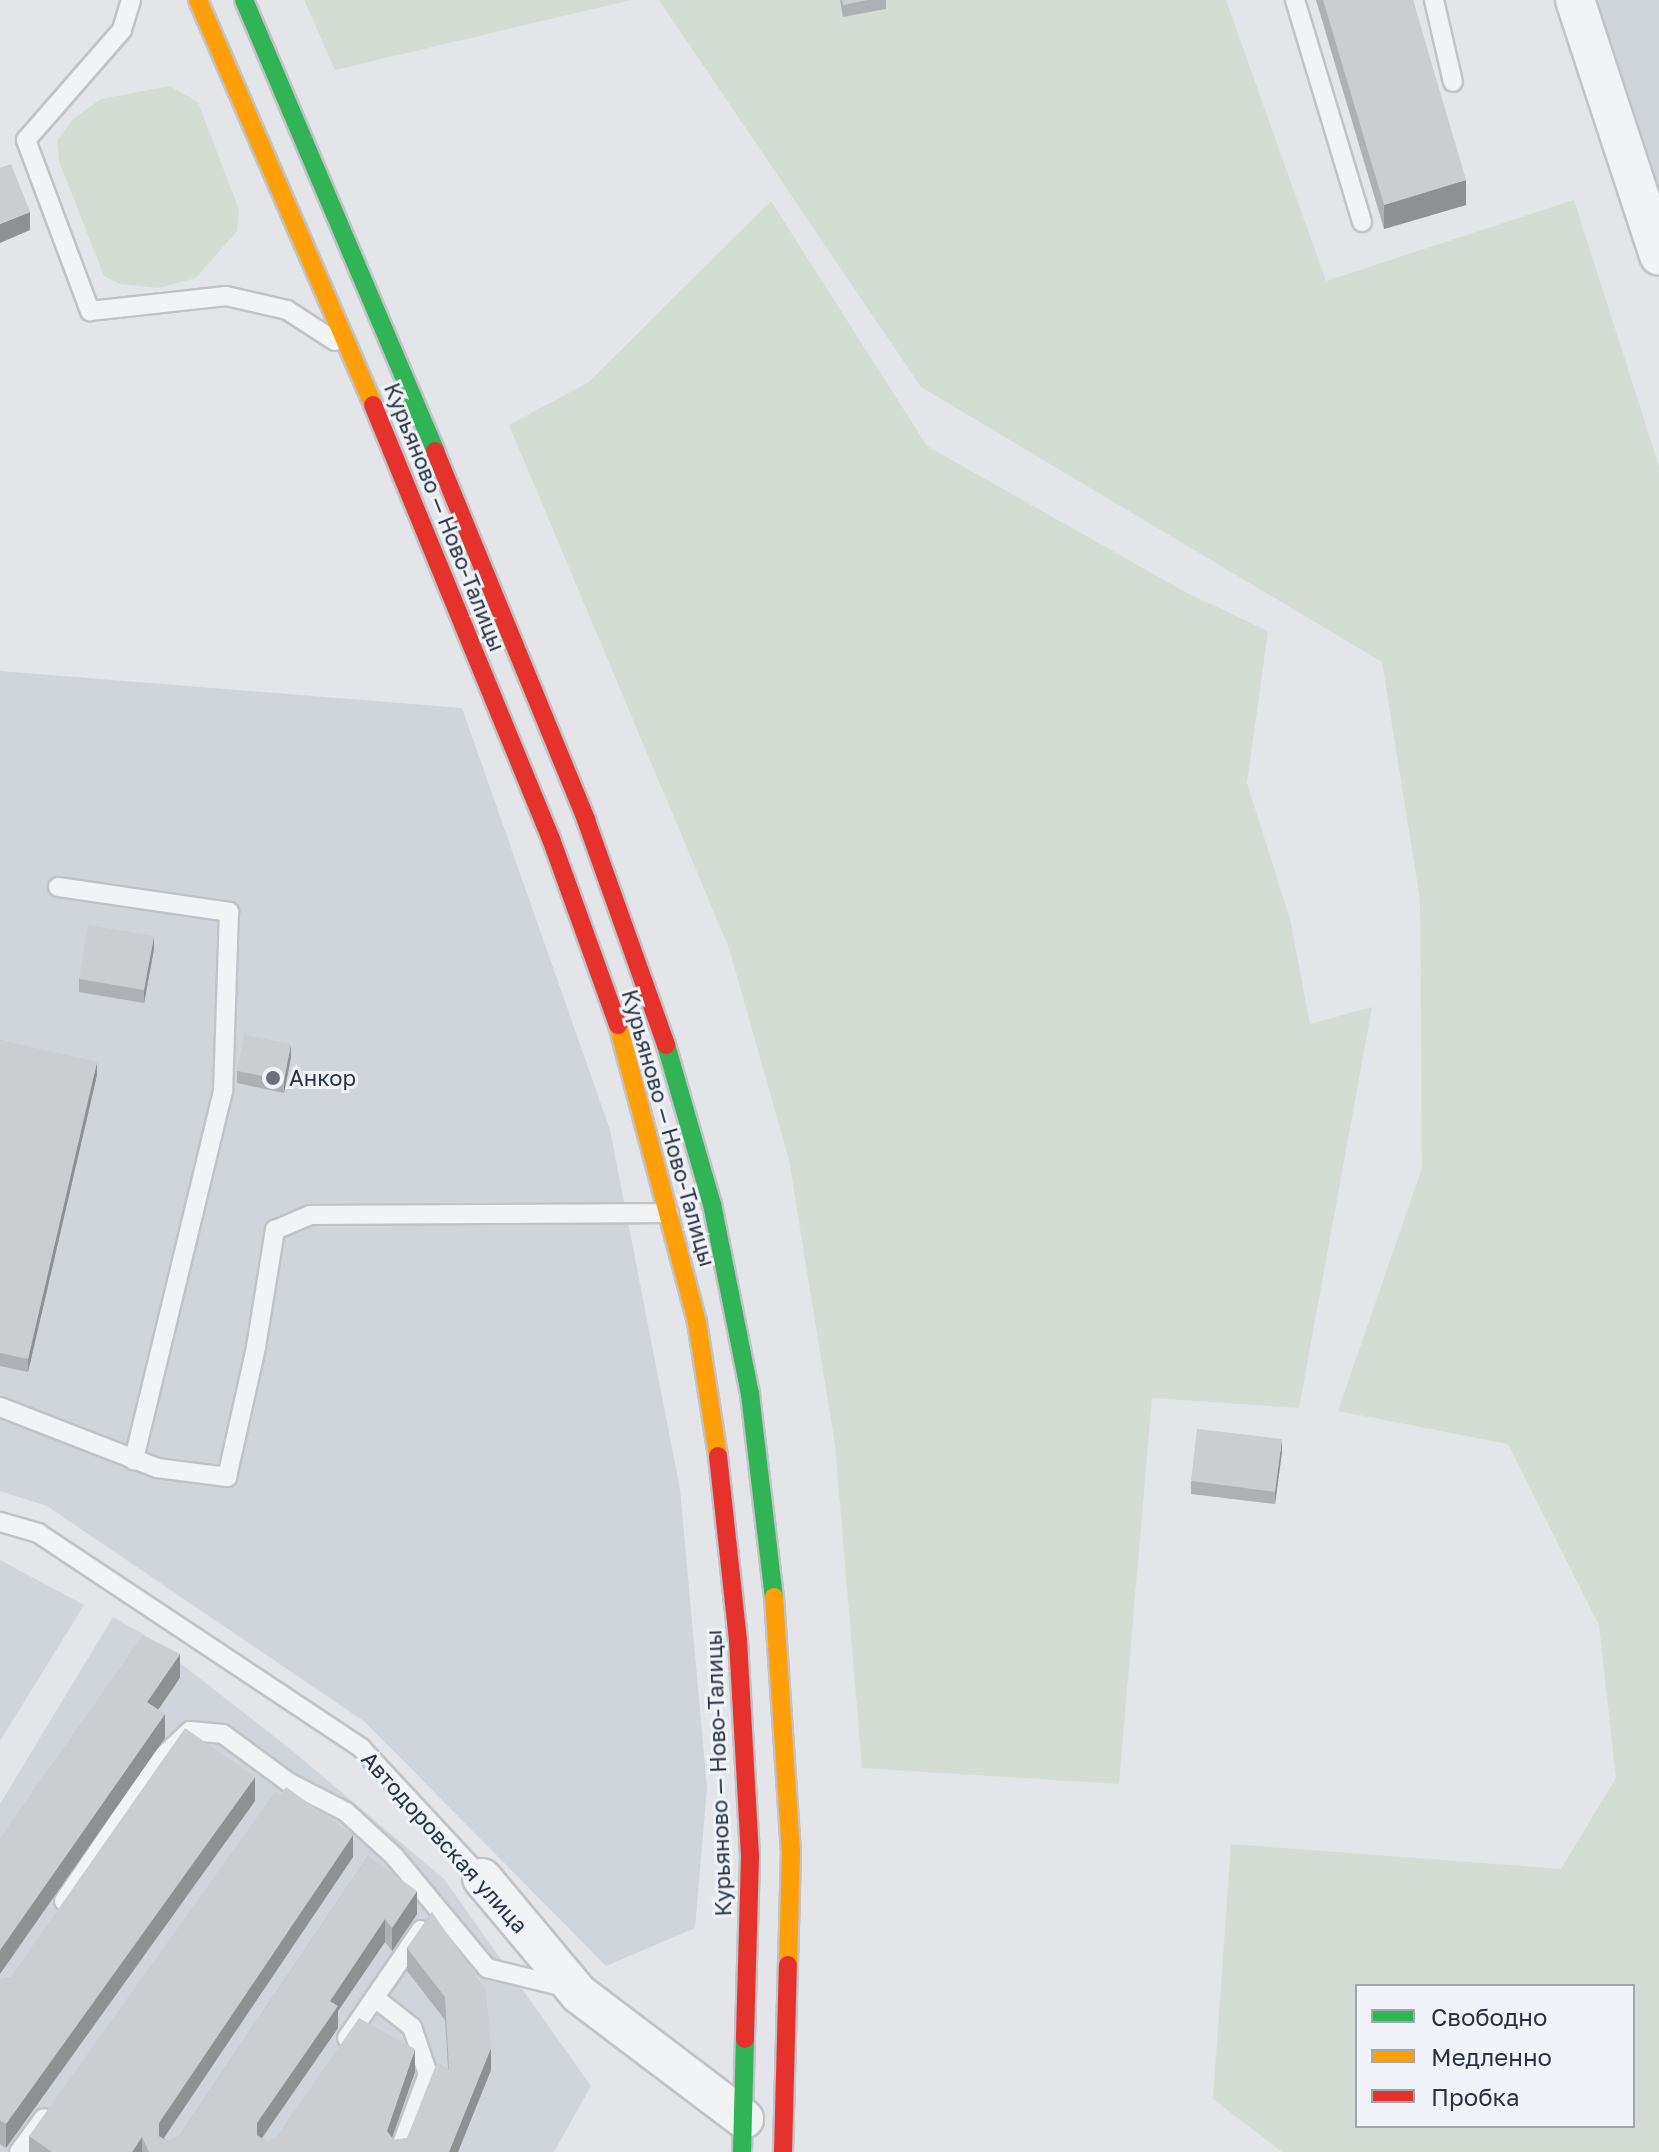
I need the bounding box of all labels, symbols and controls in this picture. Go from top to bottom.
street label: Курьяново — Ново-Талицы [379,379,511,655]
street label: Курьяново — Ново-Талицы [617,986,721,1270]
place label: Анкор [289,1065,356,1091]
marker: Анкор [264,1069,282,1087]
street label: Курьяново — Ново-Талицы [700,1629,736,1917]
street label: Автодоровская улица [356,1746,534,1938]
legend [1355,1984,1635,2128]
text: Свободно [1431,2002,1547,2031]
text: Медленно [1431,2042,1552,2071]
text: Пробка [1431,2082,1520,2111]

